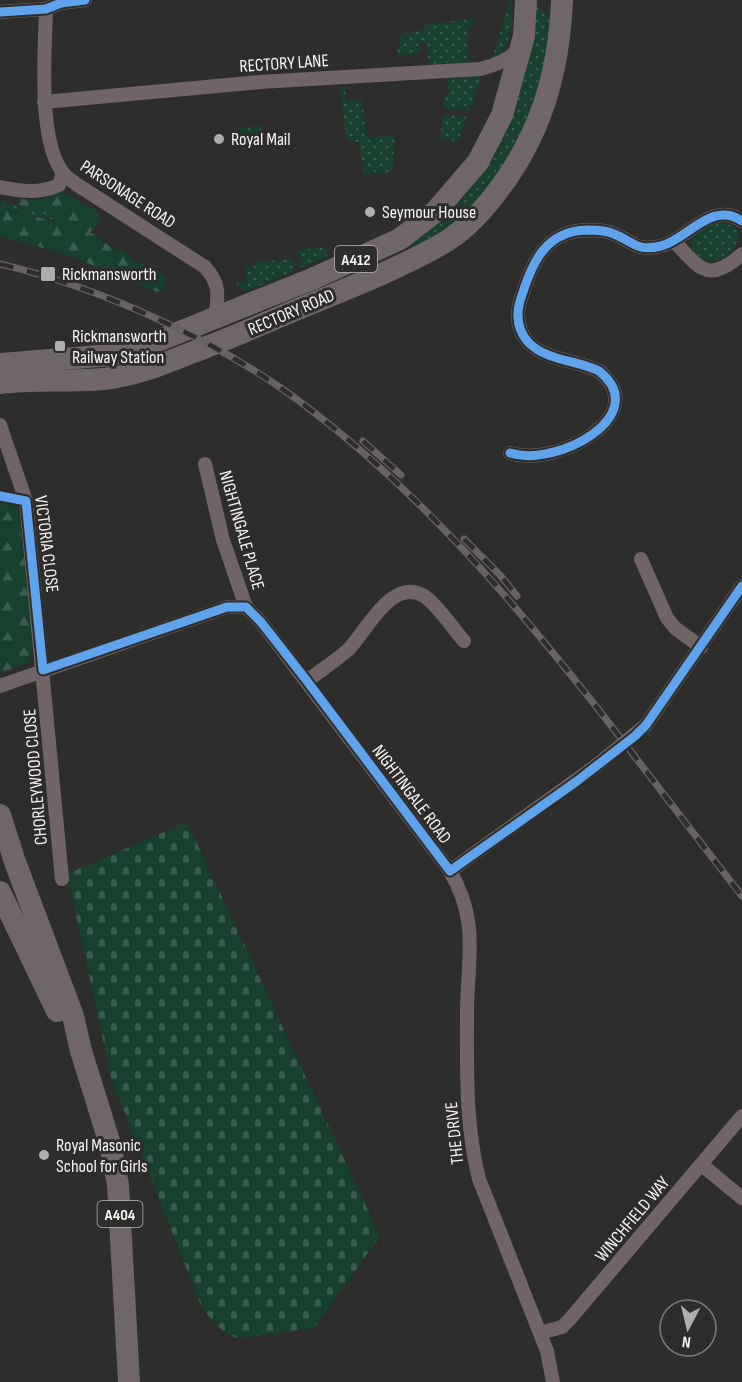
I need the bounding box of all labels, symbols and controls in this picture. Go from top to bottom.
street label: RECTORY LANE [239,50,329,77]
place label: Royal Mail [231,129,291,150]
marker: Royal Mail [212,132,226,146]
street label: PARSONAGE ROAD [76,156,179,233]
place label: Seymour House [382,202,476,223]
marker: Seymour House [363,205,377,219]
road number: A412 [335,246,377,272]
place label: Rickmansworth [62,264,156,285]
marker: Rickmansworth [39,265,57,283]
street label: RECTORY ROAD [245,285,338,340]
place label: Rickmansworth Railway Station [72,326,166,368]
marker: Rickmansworth Railway Station [53,339,67,353]
street label: NIGHTINGALE PLACE [214,468,269,592]
street label: VICTORIA CLOSE [30,494,63,594]
street label: CHORLEYWOOD CLOSE [19,708,52,846]
street label: NIGHTINGALE ROAD [368,741,456,848]
street label: THE DRIVE [441,1100,468,1165]
place label: Royal Masonic School for Girls [56,1135,147,1177]
marker: Royal Masonic School for Girls [37,1148,51,1162]
street label: WINCHFIELD WAY [591,1172,674,1266]
road number: A404 [98,1201,142,1227]
north arrow [658,1298,718,1358]
text: N [681,1331,692,1351]

